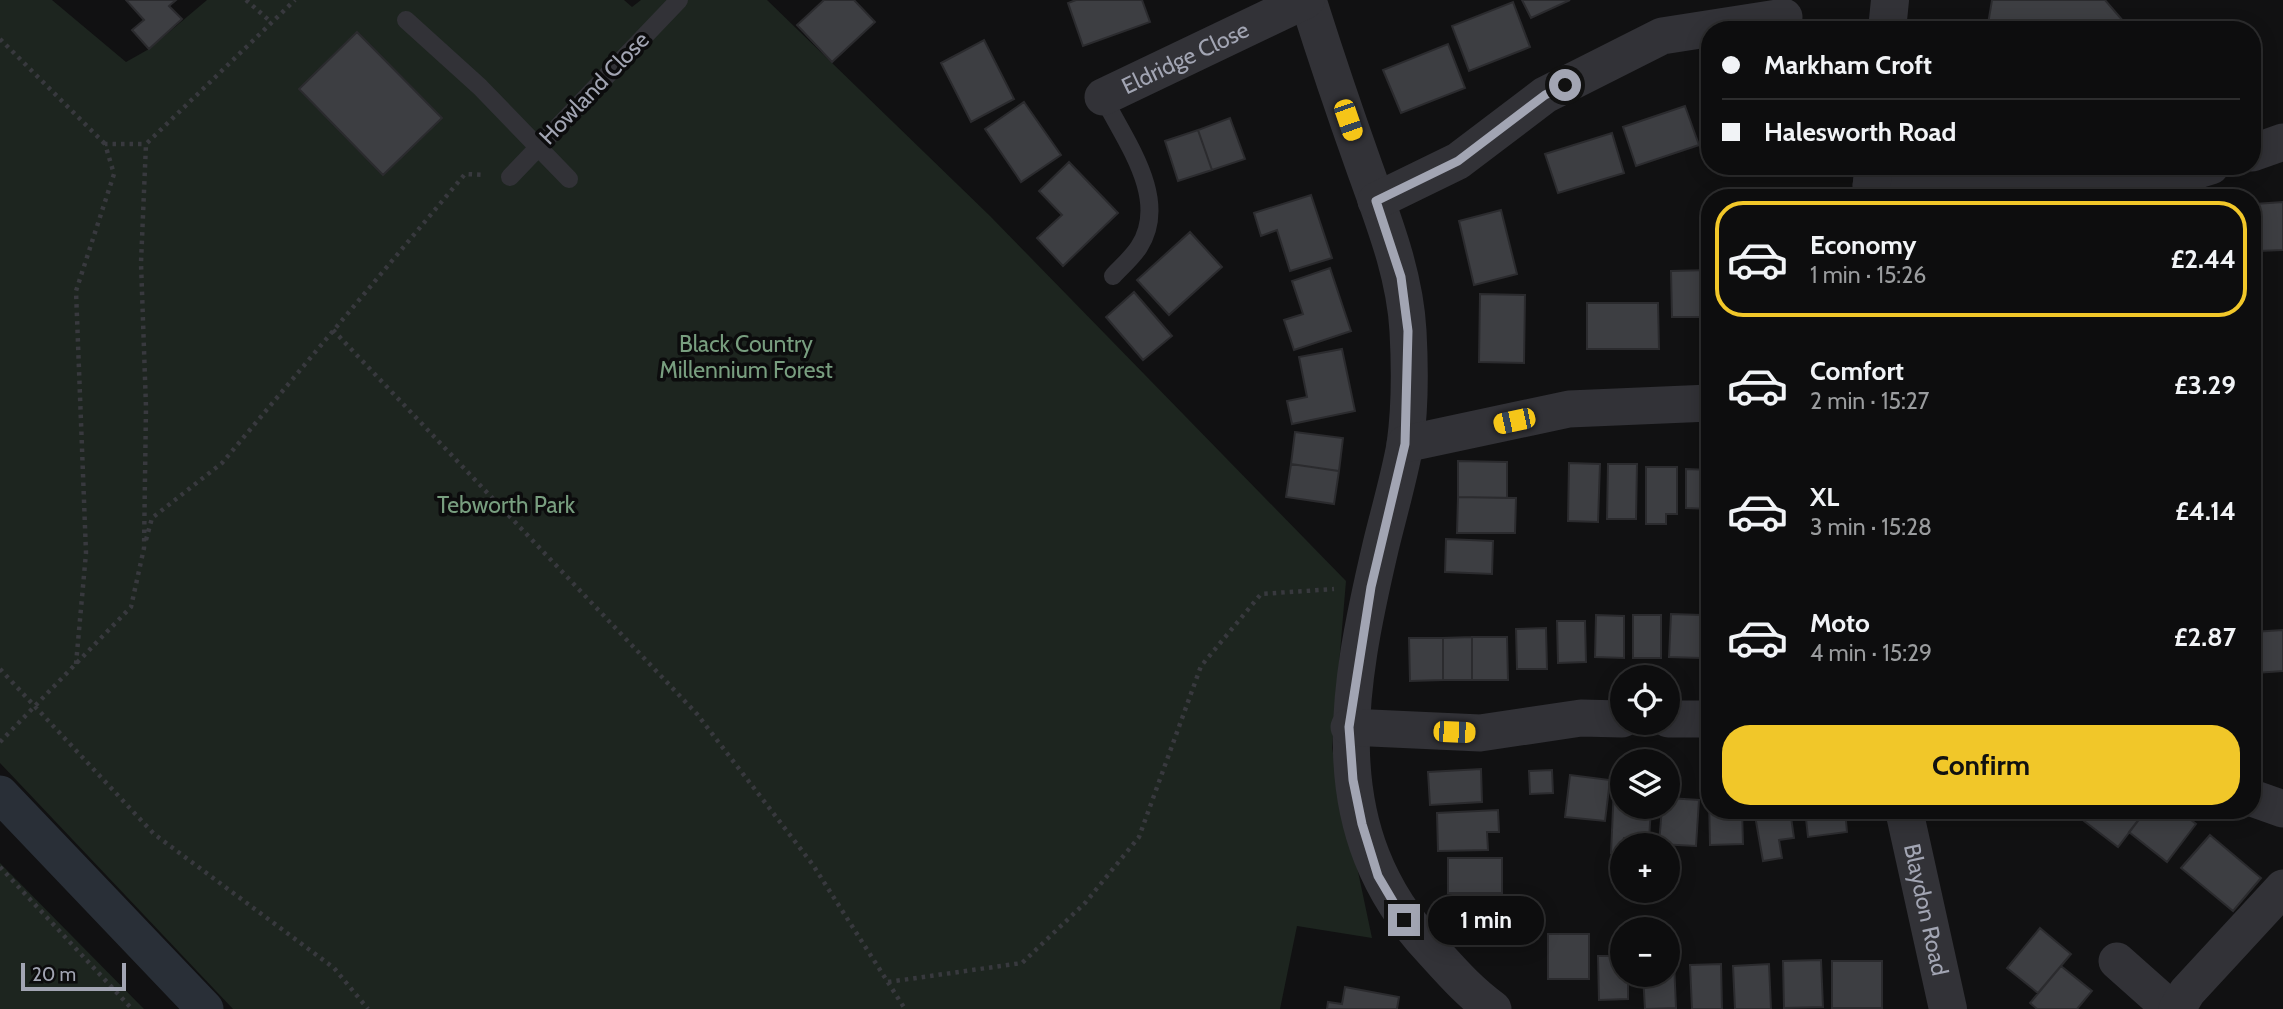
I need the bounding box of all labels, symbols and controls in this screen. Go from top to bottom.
street label: Eldridge Close [1117,15,1253,100]
street label: Howland Close [533,26,655,150]
text: Markham Croft [1764,49,1932,81]
route start [1549,69,1581,101]
car [1332,97,1365,143]
text: Halesworth Road [1764,116,1956,148]
icon: car [1726,228,1789,291]
text: Economy [1810,229,1916,261]
text: £2.44 [2171,243,2236,275]
text: 1 min · 15:26 [1810,261,1926,289]
park label: Black Country Millennium Forest [659,330,833,384]
icon: car [1726,354,1789,417]
text: Comfort [1810,355,1904,387]
text: £3.29 [2174,369,2236,401]
text: 2 min · 15:27 [1810,387,1929,415]
car [1492,406,1537,436]
icon: car [1726,480,1789,543]
text: XL [1810,481,1839,513]
park label: Tebworth Park [437,491,576,519]
text: £4.14 [2175,495,2236,527]
text: 3 min · 15:28 [1810,513,1932,541]
icon: car [1726,606,1789,669]
text: Moto [1810,607,1870,639]
text: £2.87 [2174,621,2236,653]
text: 4 min · 15:29 [1810,639,1932,667]
map controls [1610,665,1680,987]
button: locate [1610,665,1680,735]
car [1433,721,1476,743]
button: Confirm [1722,725,2240,805]
button: layers [1610,749,1680,819]
button: + [1610,833,1680,903]
street label: Blaydon Road [1898,841,1954,978]
callout: 1 min [1428,895,1544,944]
route end [1388,904,1420,936]
text: 1 min [1460,906,1512,934]
button: − [1610,917,1680,987]
scale bar [21,960,126,992]
text: 20 m [32,963,76,986]

